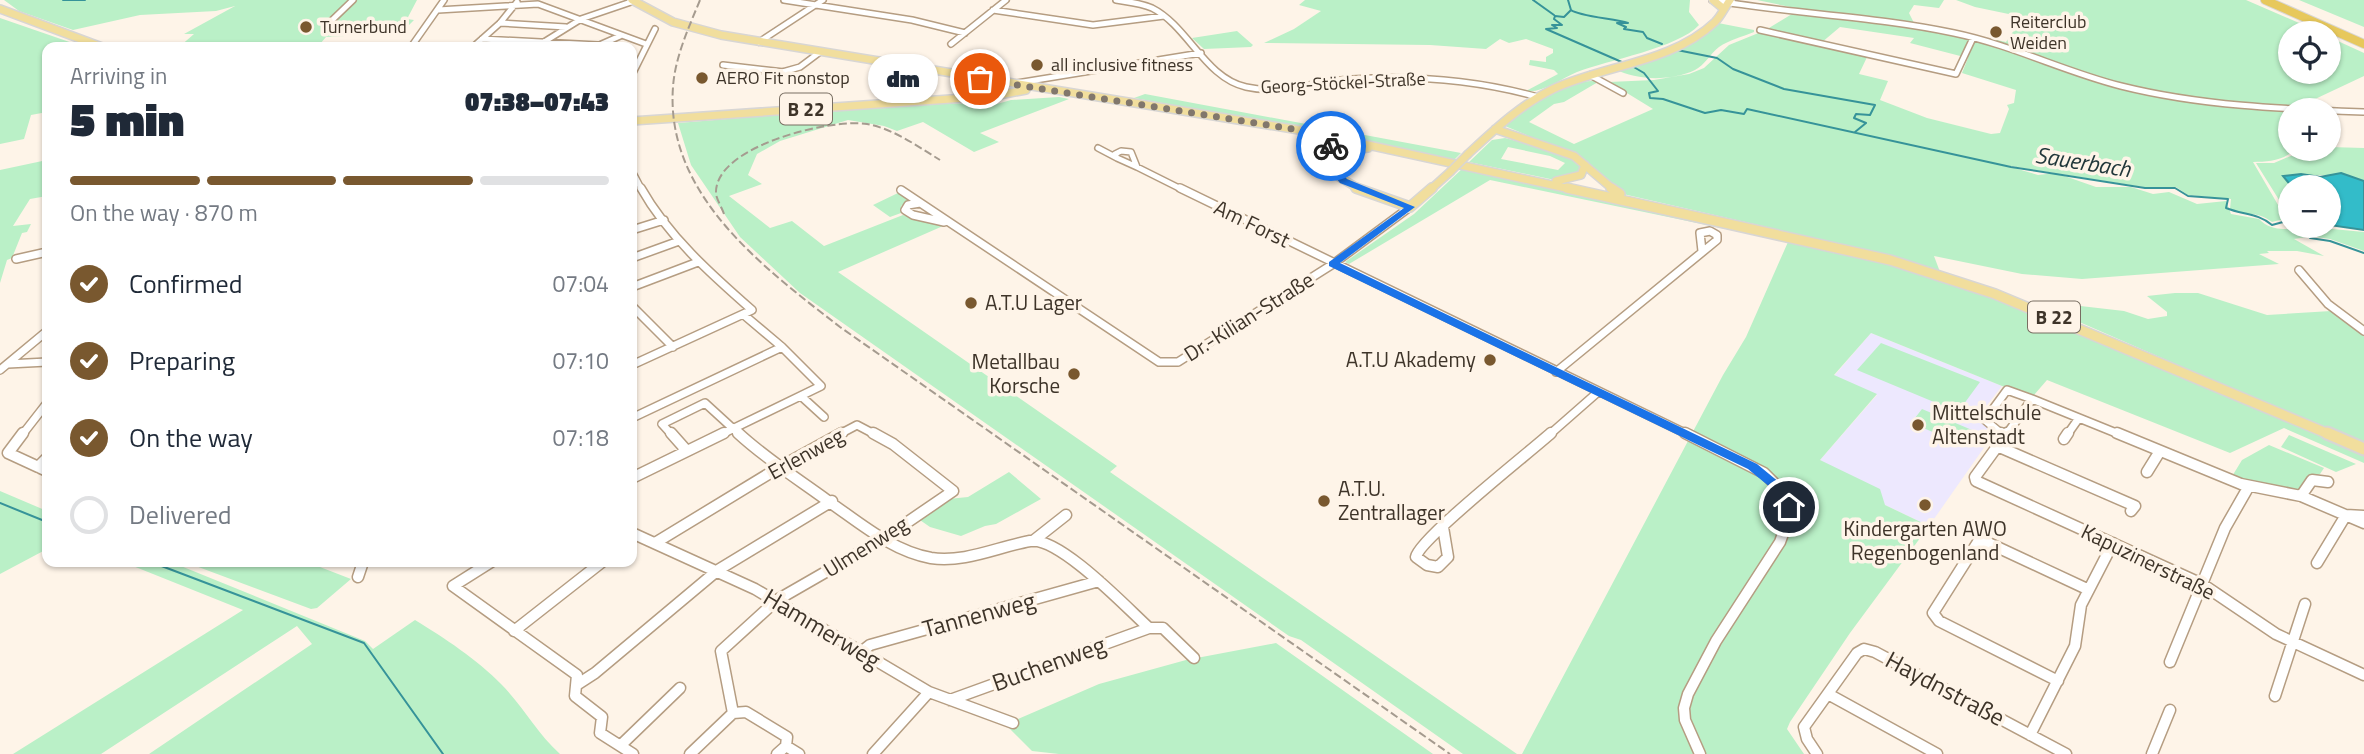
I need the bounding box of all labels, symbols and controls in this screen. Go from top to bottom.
place label: Reiterclub Weiden [2010,8,2086,56]
place label: Turnerbund [320,13,407,40]
marker: Turnerbund [298,19,314,35]
map controls [2278,21,2341,238]
button: locate [2278,21,2341,84]
marker: Reiterclub Weiden [1988,24,2004,40]
pin [950,49,1010,109]
place label: all inclusive fitness [1051,51,1193,78]
callout: dm [868,55,938,104]
marker: all inclusive fitness [1029,57,1045,73]
text: Arriving in [70,58,167,93]
icon: bag [961,60,999,98]
text: dm [887,61,919,96]
place label: AERO Fit nonstop [716,64,850,91]
street label: Georg-Stöckel-Straße [1260,65,1426,100]
marker: AERO Fit nonstop [694,70,710,86]
text: 07:38–07:43 [465,82,609,121]
text: 5 min [70,84,184,154]
road number: B 22 [780,94,832,124]
button: + [2278,98,2341,161]
courier [1296,111,1366,181]
icon: bike [1312,127,1350,165]
water label: Sauerbach [2033,137,2134,186]
button: − [2278,175,2341,238]
street label: Am Forst [1209,191,1296,255]
text: On the way · 870 m [70,195,258,230]
street label: Dr.-Kilian-Straße [1177,263,1320,369]
text: Confirmed [129,264,243,303]
icon: check [70,265,108,303]
text: 07:04 [552,266,609,301]
place label: A.T.U Lager [985,286,1082,318]
marker: A.T.U Lager [963,295,979,311]
road number: B 22 [2028,302,2080,332]
text: Preparing [129,341,235,380]
icon: check [70,342,108,380]
text: 07:10 [552,343,609,378]
place label: A.T.U Akademy [1346,343,1476,375]
place label: Metallbau Korsche [972,345,1060,401]
marker: A.T.U Akademy [1482,352,1498,368]
marker: Metallbau Korsche [1066,366,1082,382]
place label: Mittelschule Altenstadt [1932,396,2041,452]
marker: Mittelschule Altenstadt [1910,417,1926,433]
text: On the way [129,418,253,457]
icon: check [70,419,108,457]
street label: Erlenweg [762,419,850,487]
text: 07:18 [552,420,609,455]
place label: A.T.U. Zentrallager [1338,472,1445,528]
pin [1759,477,1819,537]
icon: home [1770,488,1808,526]
marker: A.T.U. Zentrallager [1316,493,1332,509]
text: Delivered [129,495,232,534]
marker: Kindergarten AWO Regenbogenland [1917,497,1933,513]
street label: Ulmenweg [817,507,914,585]
place label: Kindergarten AWO Regenbogenland [1843,512,2007,568]
street label: Kapuzinerstraße [2076,515,2221,607]
street label: Hammerweg [757,579,888,677]
street label: Tannenweg [918,582,1039,646]
street label: Buchenweg [987,626,1110,700]
street label: Haydnstraße [1879,642,2012,735]

